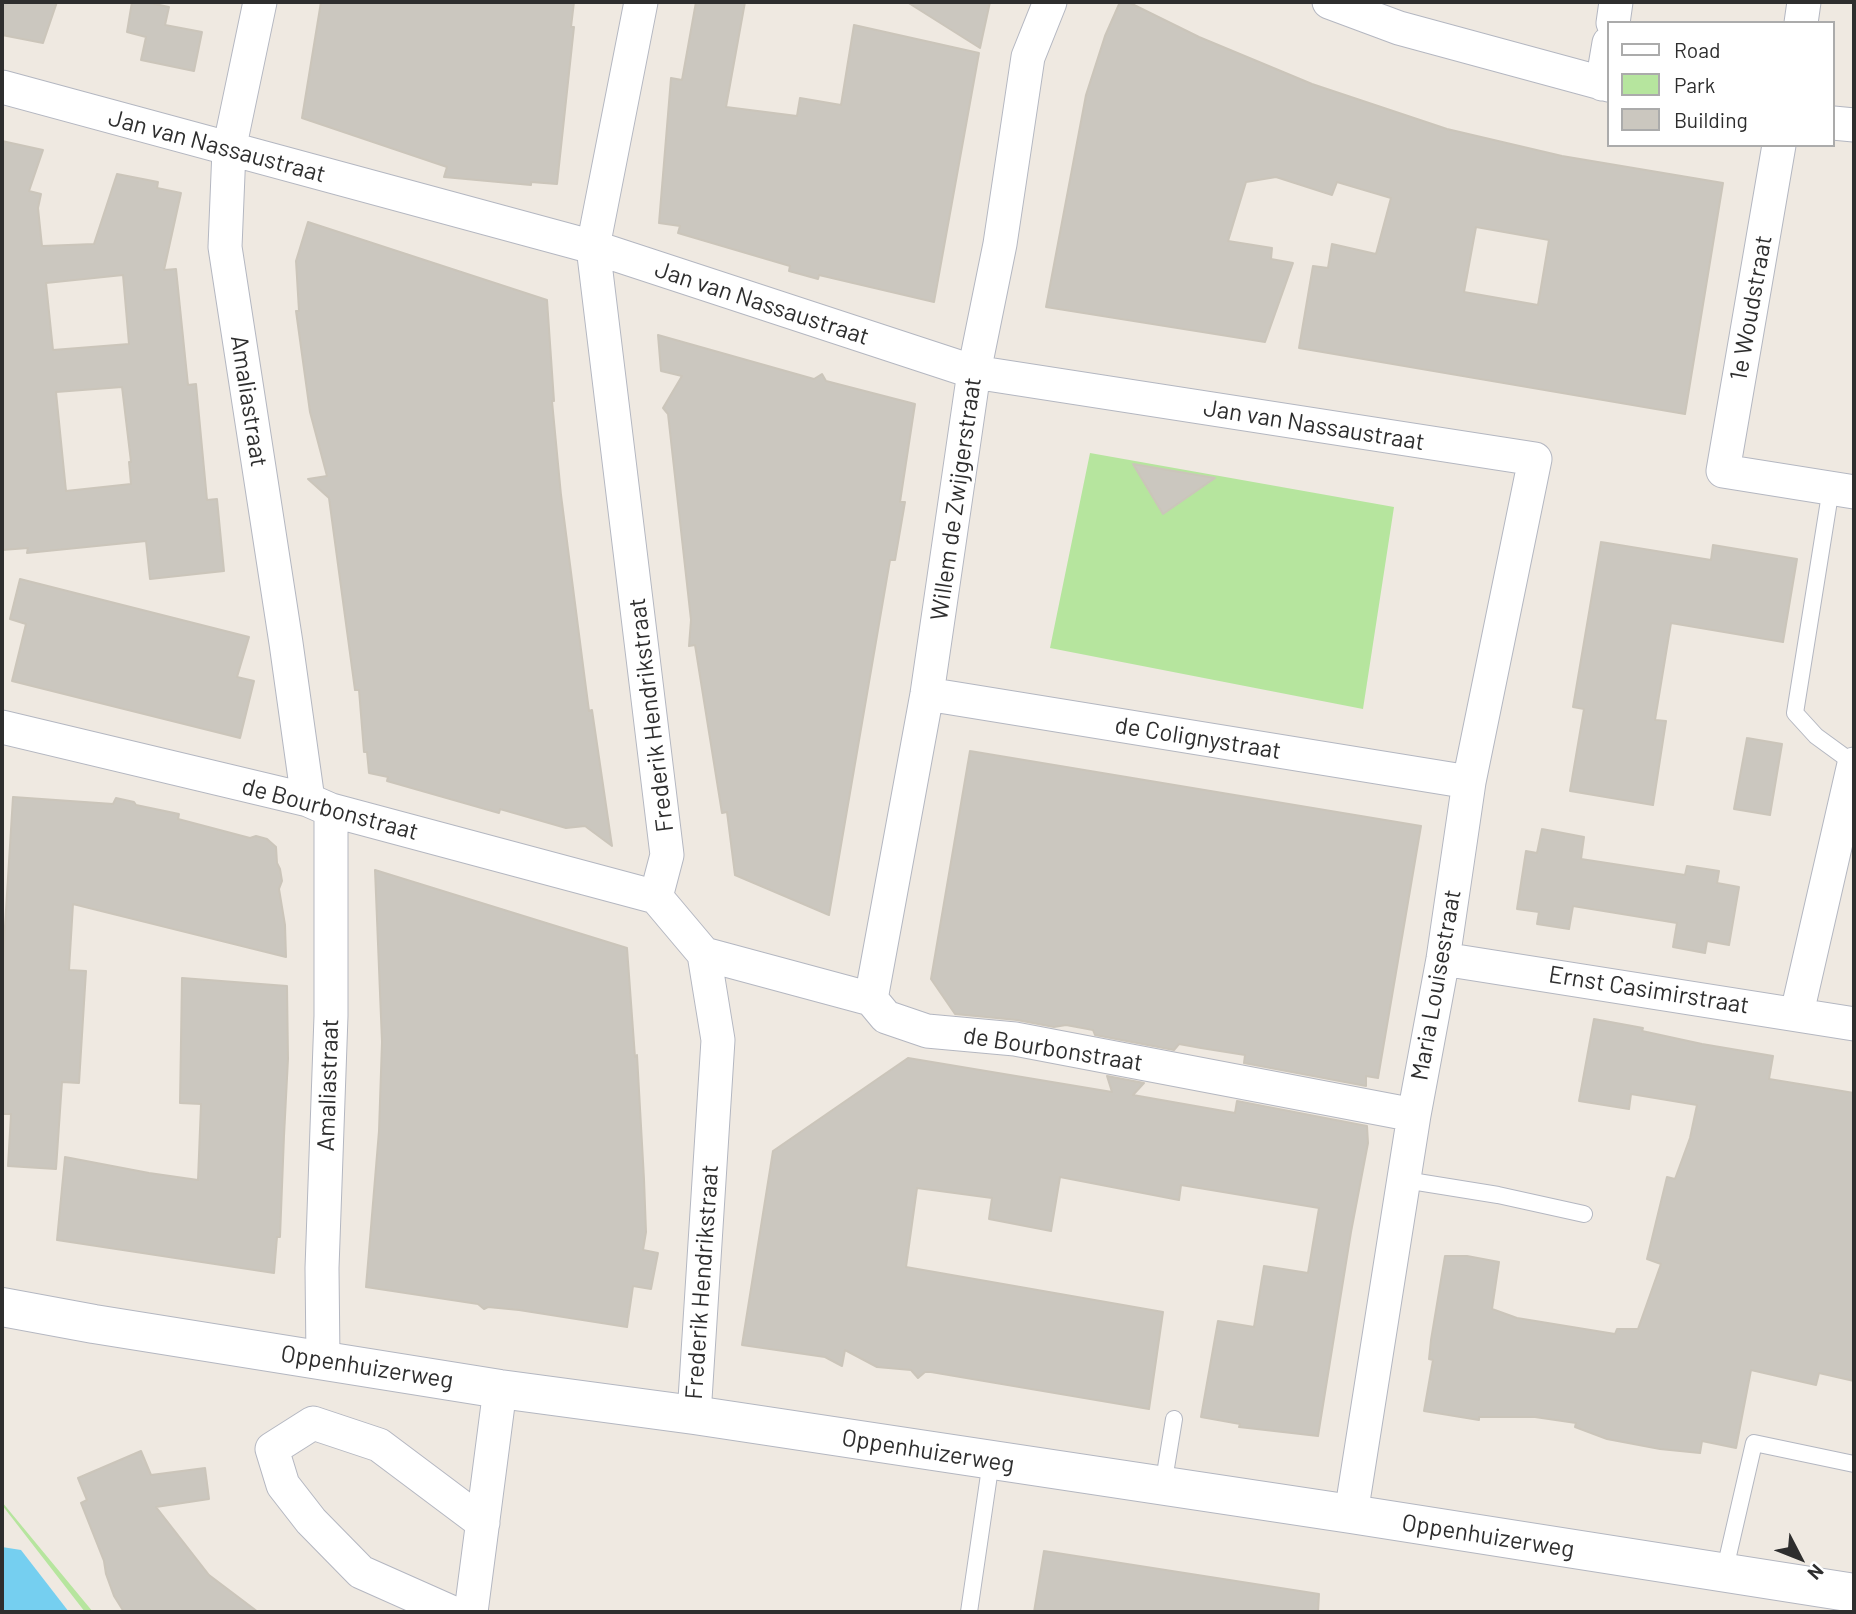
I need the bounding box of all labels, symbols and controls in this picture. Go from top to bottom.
legend [1608,21,1835,147]
text: Road [1674,37,1720,62]
text: Park [1674,72,1715,97]
street label: Jan van Nassaustraat [105,103,329,189]
text: Building [1674,107,1748,132]
street label: 1e Woudstraat [1724,233,1778,383]
street label: Jan van Nassaustraat [651,255,873,351]
street label: Amaliastraat [224,333,274,469]
street label: Willem de Zwijgerstraat [925,376,987,622]
street label: Jan van Nassaustraat [1201,393,1427,457]
street label: Frederik Hendrikstraat [622,596,680,834]
street label: de Colignystraat [1113,711,1283,765]
street label: de Bourbonstraat [239,772,421,846]
street label: Maria Louisestraat [1405,887,1467,1083]
street label: Ernst Casimirstraat [1547,960,1751,1020]
street label: Amaliastraat [311,1018,345,1152]
street label: de Bourbonstraat [961,1021,1145,1077]
street label: Frederik Hendrikstraat [679,1163,725,1401]
street label: Oppenhuizerweg [279,1339,455,1395]
street label: Oppenhuizerweg [840,1423,1016,1479]
street label: Oppenhuizerweg [1400,1508,1576,1564]
north arrow [1765,1523,1835,1593]
text: N [1803,1560,1829,1585]

